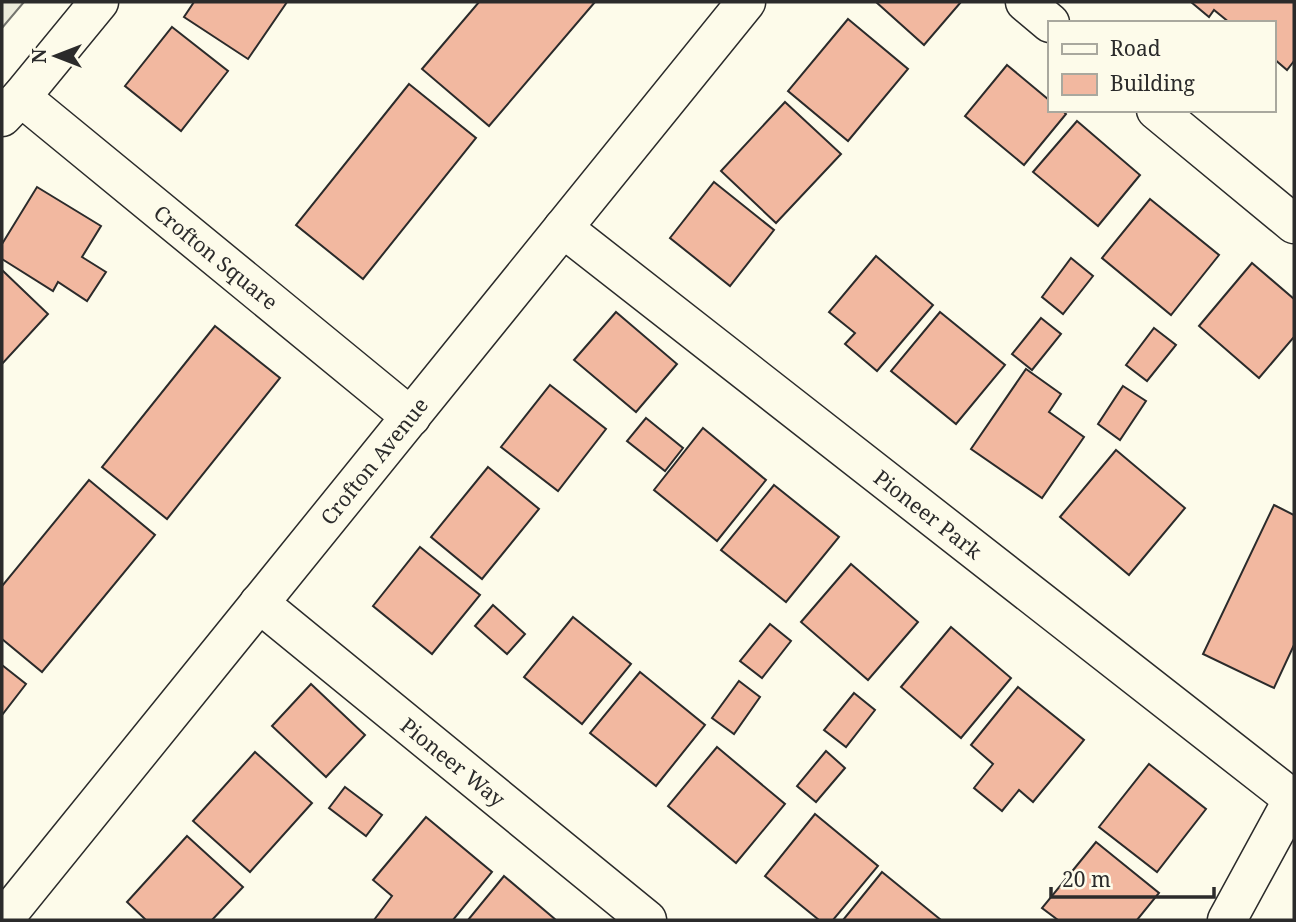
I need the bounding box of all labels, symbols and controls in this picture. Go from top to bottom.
north arrow [21,21,91,91]
legend [1048,21,1275,112]
text: Road [1110,34,1161,62]
text: N [26,48,52,63]
text: Building [1110,69,1195,97]
street label: Crofton Square [148,198,284,316]
street label: Crofton Avenue [314,391,434,531]
street label: Pioneer Park [868,463,988,565]
street label: Pioneer Way [395,711,511,813]
scale bar [1051,856,1214,900]
text: 20 m [1062,865,1111,893]

